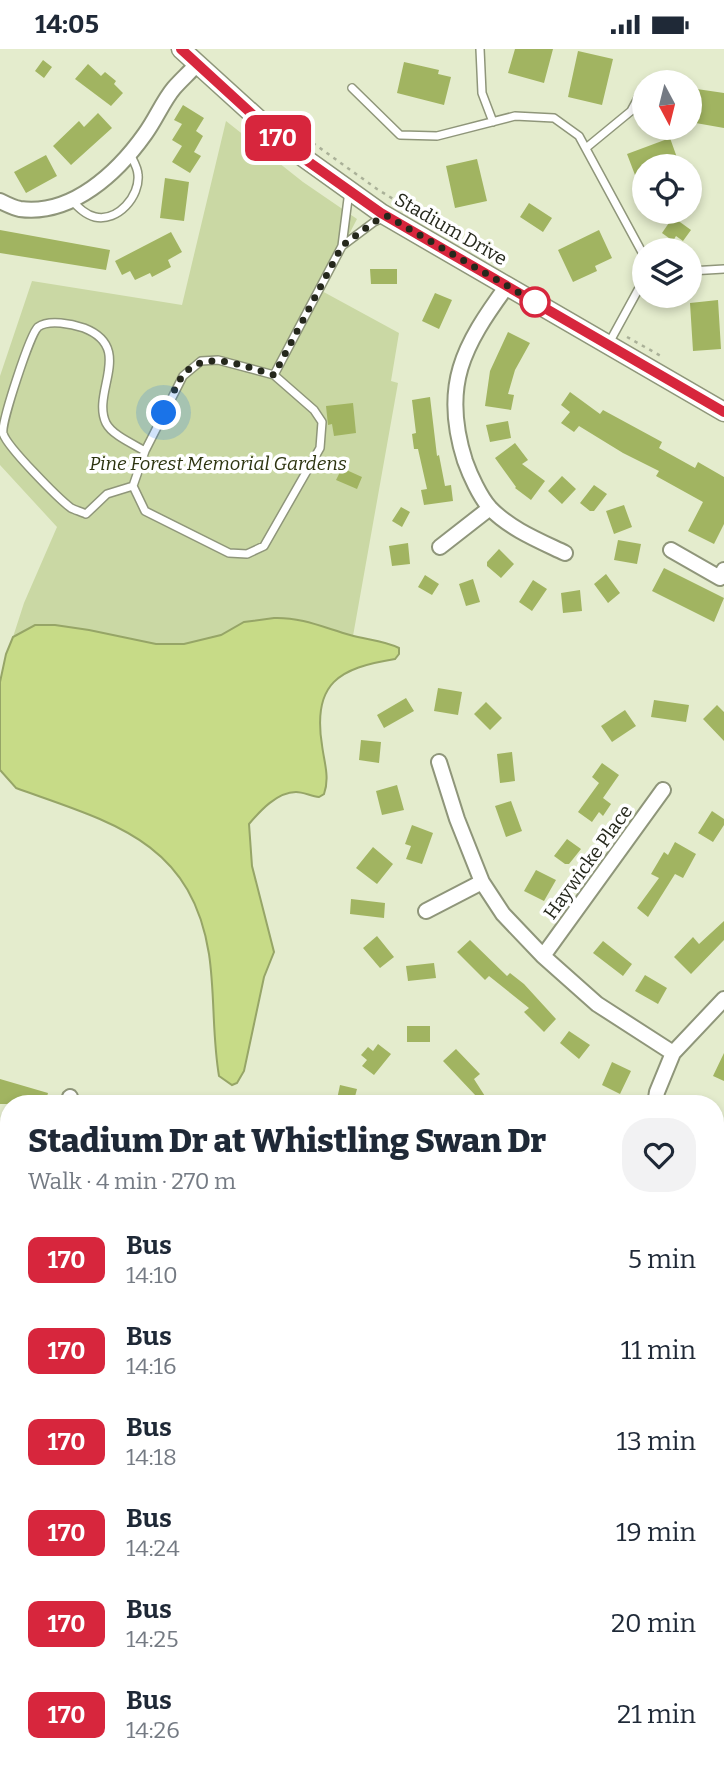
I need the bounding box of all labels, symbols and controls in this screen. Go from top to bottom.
text: 14:05 [35,9,99,40]
north arrow [632,70,702,140]
map controls [632,70,702,308]
line badge: 170 [238,115,318,161]
text: 170 [259,124,297,152]
button: locate [632,154,702,224]
street label: Stadium Drive [391,188,511,270]
button: layers [632,238,702,308]
unlabelled marker [520,287,550,317]
your location [146,395,181,430]
park label: Pine Forest Memorial Gardens [89,452,347,475]
street label: Haywicke Place [539,800,637,924]
button: heart [622,1118,696,1192]
text: Stadium Dr at Whistling Swan Dr [28,1121,546,1161]
text: Walk · 4 min · 270 m [28,1167,236,1195]
text: Bus [126,1230,172,1261]
text: 5 min [628,1244,696,1275]
text: 170 [48,1246,85,1274]
text: 14:10 [126,1261,178,1289]
text: Bus [126,1321,172,1352]
text: 11 min [621,1335,696,1366]
text: 170 [48,1337,85,1365]
text: 14:16 [126,1352,176,1380]
text: Bus [126,1412,172,1443]
text: 13 min [616,1426,696,1457]
text: 170 [48,1428,85,1456]
text: 14:18 [126,1443,177,1471]
text: Bus [126,1503,172,1534]
text: 19 min [616,1517,696,1548]
text: 170 [48,1519,85,1547]
text: 14:24 [126,1534,180,1562]
text: Bus [126,1594,172,1625]
text: 20 min [611,1608,696,1639]
text: 170 [48,1610,85,1638]
text: 14:25 [126,1625,178,1653]
text: Bus [126,1685,172,1716]
text: 21 min [617,1699,696,1730]
text: 170 [48,1701,85,1729]
text: 14:26 [126,1716,180,1744]

